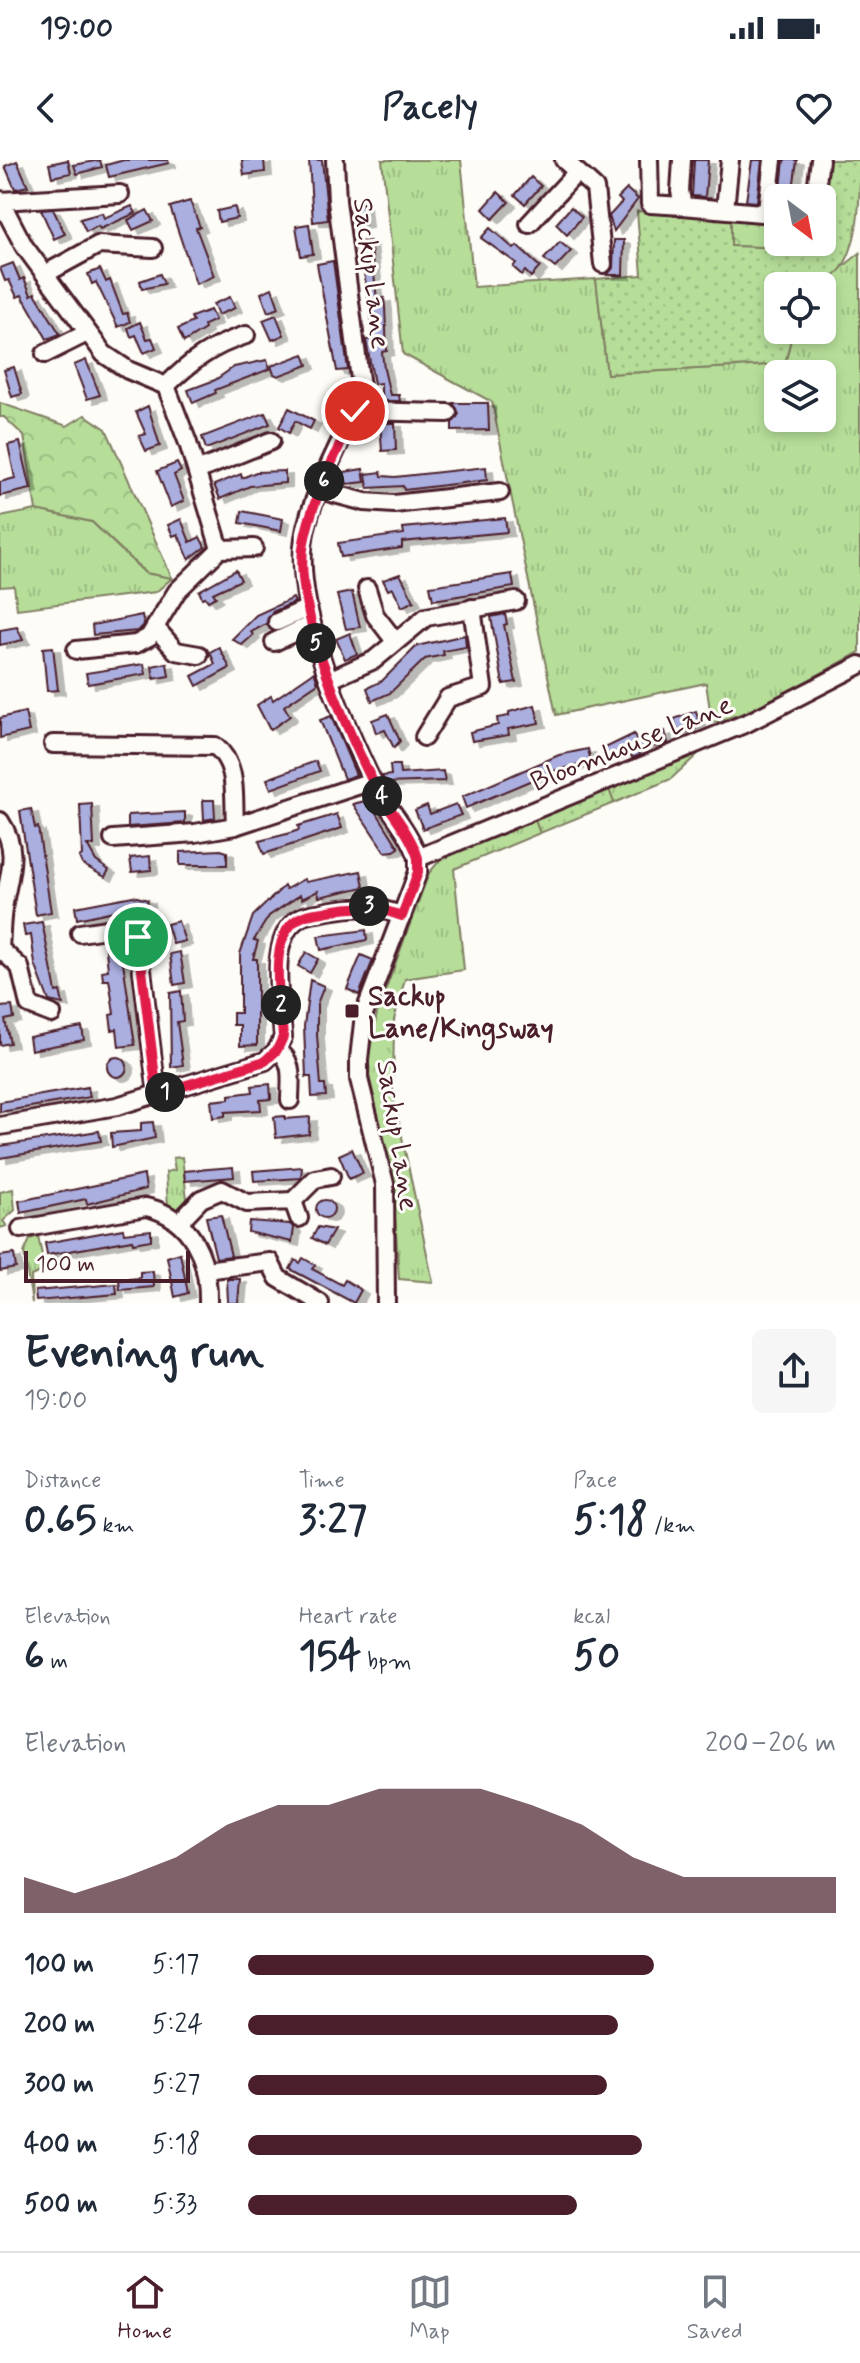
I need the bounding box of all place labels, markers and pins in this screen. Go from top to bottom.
pin [321,377,389,445]
pin: 6 [304,461,344,501]
pin: 5 [296,623,336,663]
pin: 4 [362,776,402,816]
pin: 3 [349,886,389,926]
pin [104,903,172,971]
place label: Sackup Lane/Kingsway [368,979,554,1051]
pin: 2 [261,985,301,1025]
marker: Sackup Lane/Kingsway [343,1002,361,1020]
pin: 1 [145,1072,185,1112]

